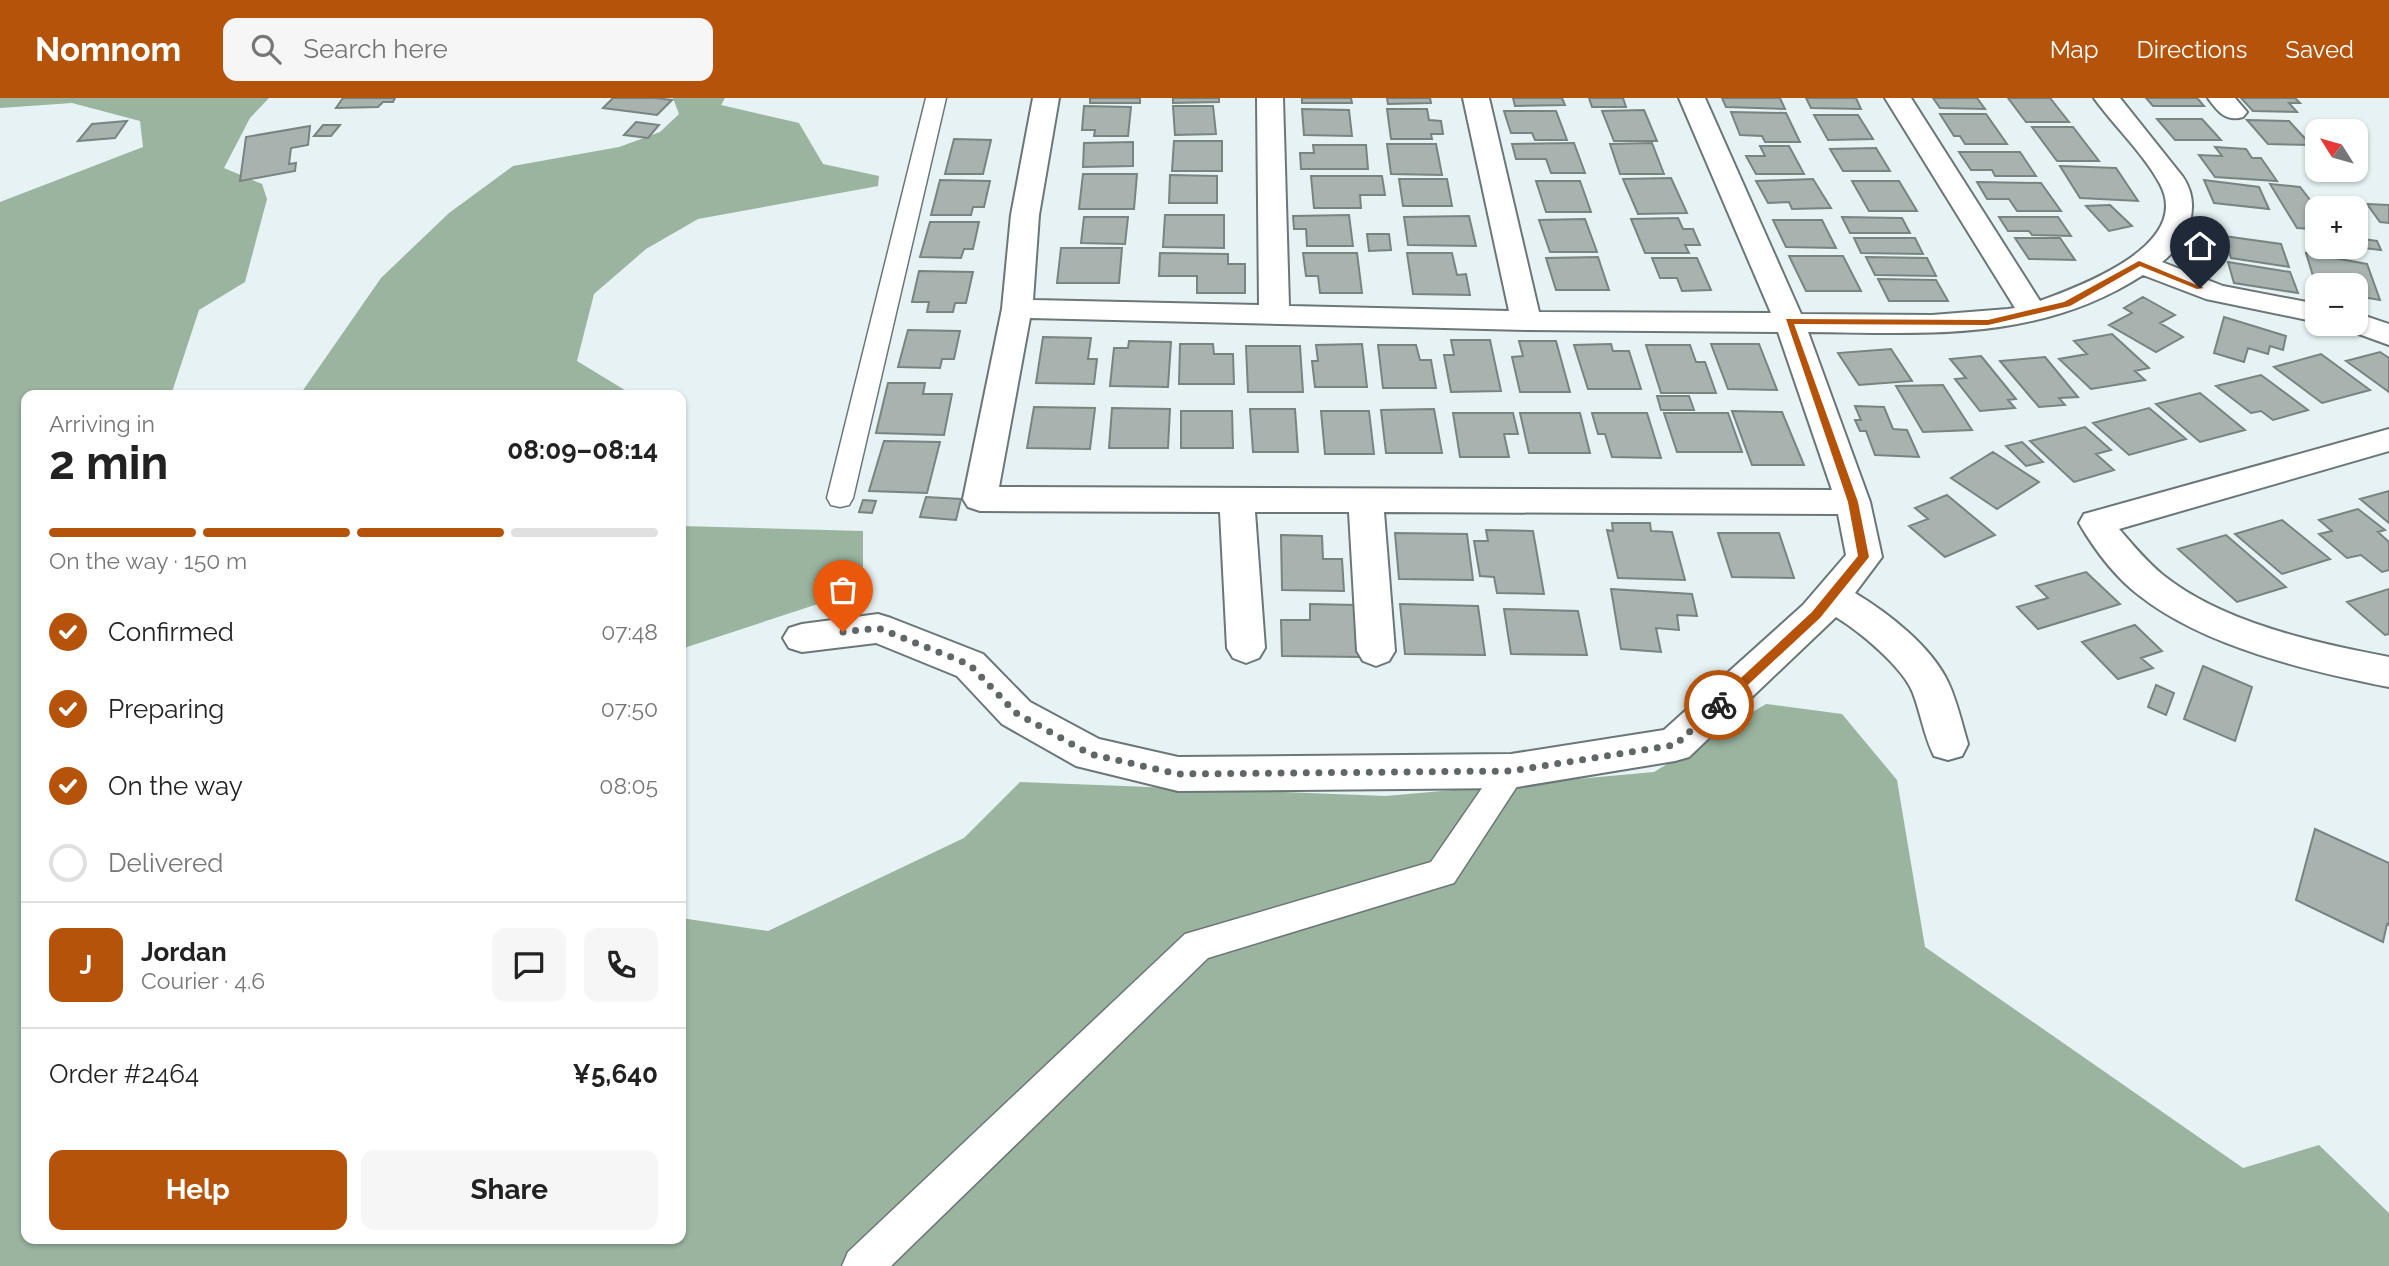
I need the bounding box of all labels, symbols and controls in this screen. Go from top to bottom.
search box [223,18,713,81]
text: Nomnom [35,30,181,69]
icon: search [247,30,285,68]
text: Search here [303,34,448,64]
text: Map [2050,35,2099,64]
text: Directions [2137,35,2247,64]
text: Saved [2285,35,2354,64]
north arrow [2305,119,2368,182]
map controls [2305,119,2368,336]
button: + [2305,196,2368,259]
pin [2170,216,2230,288]
icon: home [2181,227,2219,265]
button: − [2305,273,2368,336]
text: Arriving in [49,410,155,437]
text: 08:09–08:14 [507,435,658,465]
text: 2 min [49,436,168,490]
text: On the way · 150 m [49,547,247,574]
pin [813,560,873,632]
icon: bag [824,571,862,609]
icon: check [49,613,87,651]
text: Confirmed [108,617,234,647]
text: 07:48 [601,618,658,645]
courier [1684,670,1754,740]
icon: bike [1700,686,1738,724]
icon: check [49,690,87,728]
text: Preparing [108,694,224,724]
text: 07:50 [601,695,658,722]
icon: check [49,767,87,805]
text: On the way [108,771,243,801]
text: 08:05 [599,772,658,799]
text: Delivered [108,848,223,878]
button: chat [492,928,566,1002]
button: phone [584,928,658,1002]
text: Jordan [141,937,227,967]
text: J [80,950,92,980]
text: Courier · 4.6 [141,967,265,994]
text: Order #2464 [49,1059,199,1089]
text: ¥5,640 [572,1059,658,1089]
button: Help [49,1150,347,1230]
button: Share [361,1150,658,1230]

